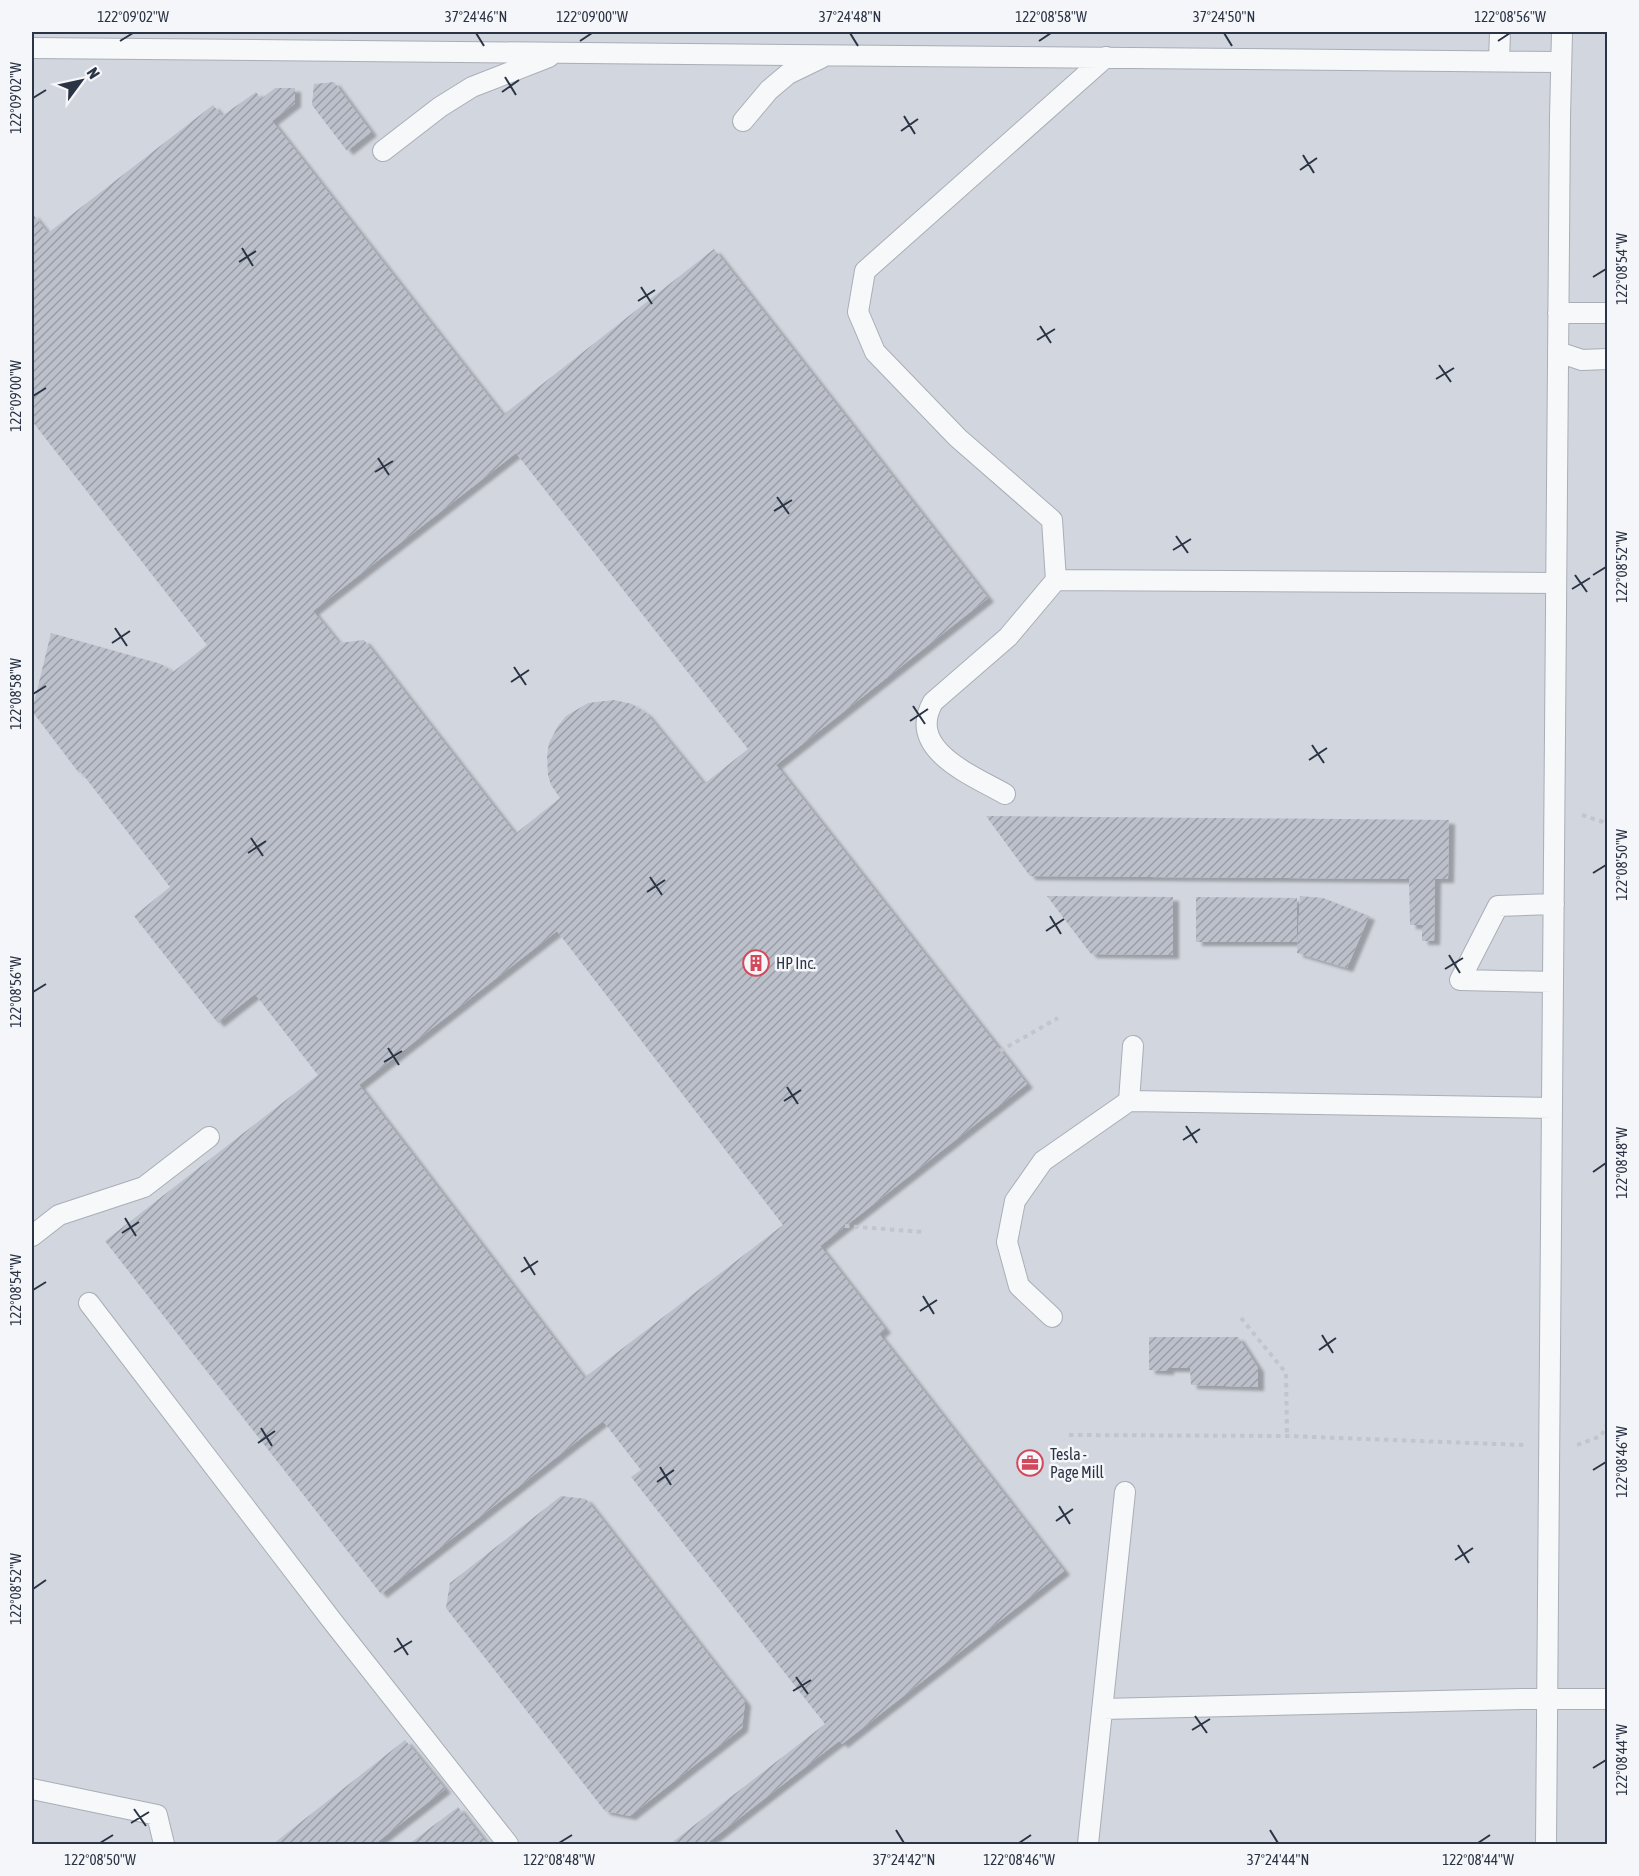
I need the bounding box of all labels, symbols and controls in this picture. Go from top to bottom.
text: 122°09'02"W [97,8,169,25]
text: 37°24'46"N [445,8,507,25]
text: 122°09'00"W [556,8,628,25]
text: 37°24'48"N [819,8,881,25]
text: 122°08'58"W [1015,8,1087,25]
text: 37°24'50"N [1193,8,1255,25]
text: 122°08'56"W [1474,8,1546,25]
north arrow [51,51,111,111]
text: 122°09'02"W [7,62,24,134]
text: N [83,64,104,82]
text: 122°08'54"W [1613,233,1630,305]
text: 122°09'00"W [7,360,24,432]
text: 122°08'52"W [1613,531,1630,603]
text: 122°08'58"W [7,658,24,730]
text: 122°08'50"W [1613,829,1630,901]
building icon: HP Inc. [741,948,771,978]
place label: HP Inc. [776,954,816,972]
text: 122°08'56"W [7,956,24,1028]
text: 122°08'48"W [1613,1127,1630,1199]
text: 122°08'54"W [7,1254,24,1326]
text: 122°08'46"W [1613,1426,1630,1498]
place label: Tesla - Page Mill [1050,1445,1105,1482]
office icon: Tesla - Page Mill [1015,1448,1045,1478]
text: 122°08'52"W [7,1553,24,1625]
text: 122°08'44"W [1613,1724,1630,1796]
text: 122°08'50"W [64,1851,136,1868]
text: 122°08'48"W [523,1851,595,1868]
text: 37°24'42"N [873,1851,935,1868]
text: 122°08'46"W [983,1851,1055,1868]
text: 37°24'44"N [1247,1851,1309,1868]
text: 122°08'44"W [1442,1851,1514,1868]

